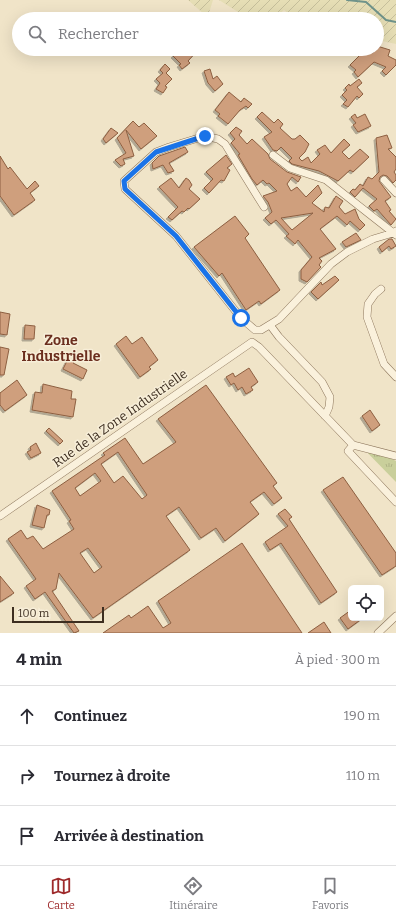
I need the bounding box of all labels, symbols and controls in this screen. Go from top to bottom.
search box [12,12,384,56]
icon: search [26,23,48,45]
text: Rechercher [58,25,139,43]
route end [196,127,214,145]
route start [232,309,250,327]
district label: Zone Industrielle [22,332,101,365]
street label: Rue de la Zone Industrielle [50,366,190,470]
map controls [348,585,384,621]
button: locate [348,585,384,621]
scale bar [12,605,104,624]
text: 100 m [18,607,49,620]
text: 4 min [16,649,62,670]
text: À pied · 300 m [295,652,380,667]
icon: ahead [16,705,38,727]
text: Continuez [54,707,127,725]
text: 190 m [344,708,380,723]
icon: right [16,765,38,787]
text: Tournez à droite [54,767,170,785]
text: 110 m [346,768,380,783]
icon: arrive [16,825,38,847]
text: Arrivée à destination [54,827,204,845]
tab: Carte [47,875,75,912]
tab: Itinéraire [169,875,218,912]
tab: Favoris [312,875,349,912]

